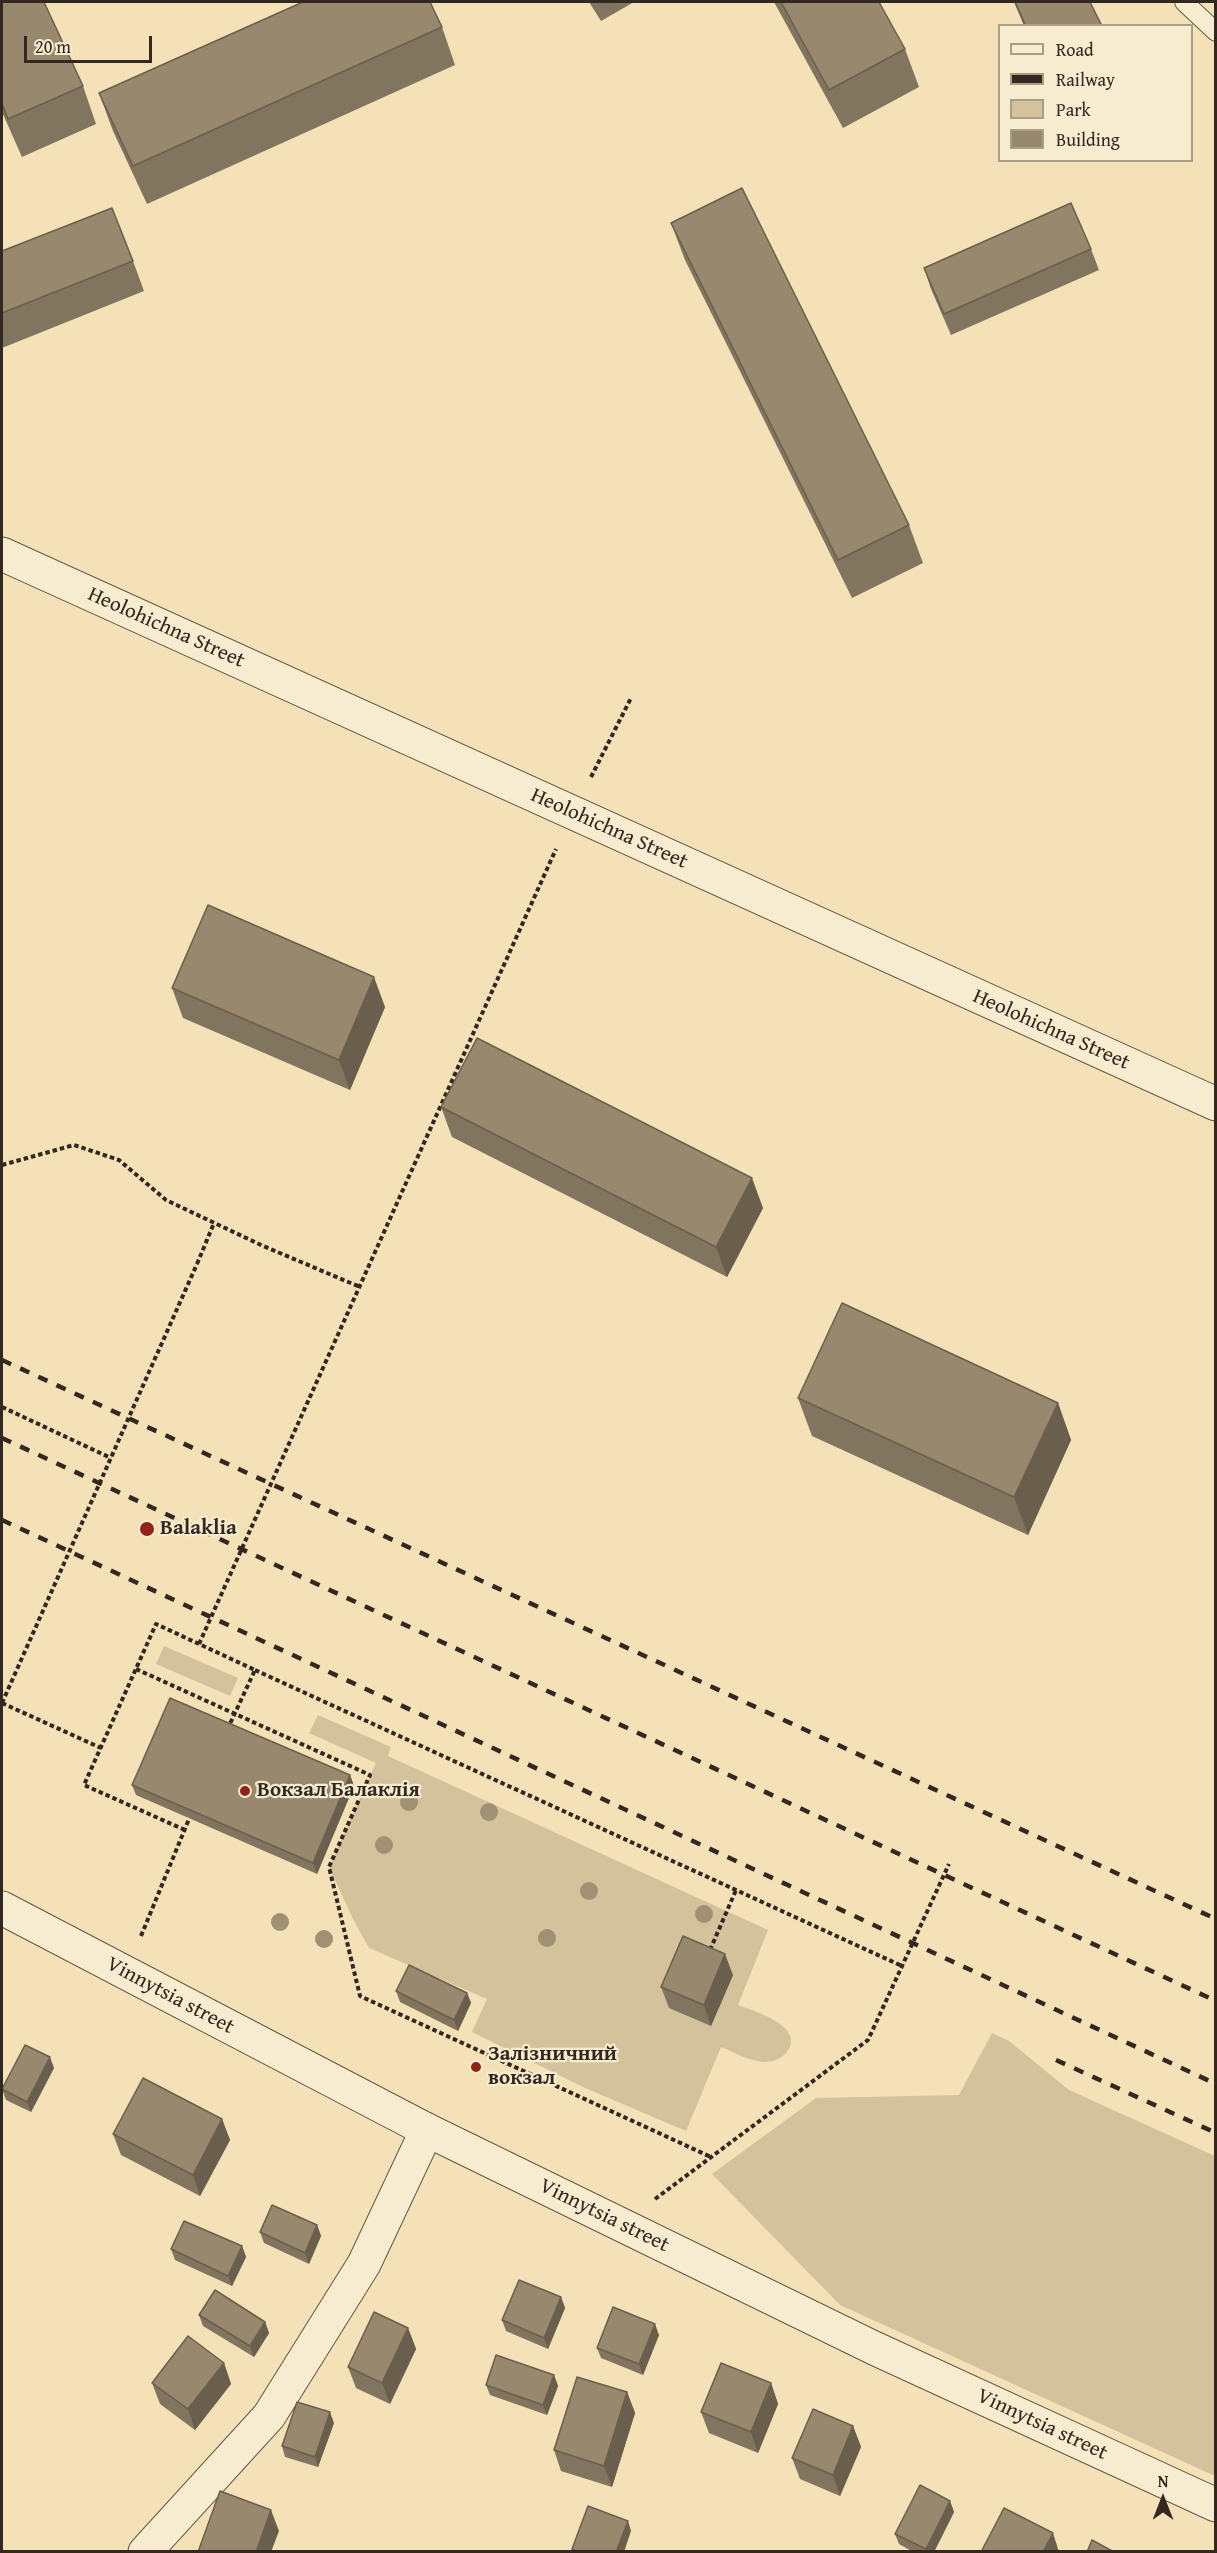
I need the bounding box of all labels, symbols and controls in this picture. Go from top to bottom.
scale bar [27,24,154,62]
legend [998,24,1193,162]
text: 20 m [35,33,71,60]
text: Road [1056,36,1094,63]
text: Railway [1056,66,1115,93]
text: Park [1056,96,1091,123]
text: Building [1056,126,1120,153]
street label: Heolohichna Street [84,582,248,674]
street label: Heolohichna Street [527,783,691,875]
street label: Heolohichna Street [969,984,1133,1076]
place label: Balaklia [160,1516,237,1542]
marker: Balaklia [138,1520,156,1538]
place label: Вокзал Балаклія [257,1778,420,1804]
marker: Вокзал Балаклія [238,1784,252,1798]
street label: Vinnytsia street [102,1952,238,2040]
place label: Залізничний вокзал [488,2042,617,2092]
marker: Залізничний вокзал [469,2060,483,2074]
street label: Vinnytsia street [535,2174,673,2258]
street label: Vinnytsia street [973,2384,1111,2466]
north arrow [1133,2469,1193,2529]
text: N [1158,2469,1168,2493]

